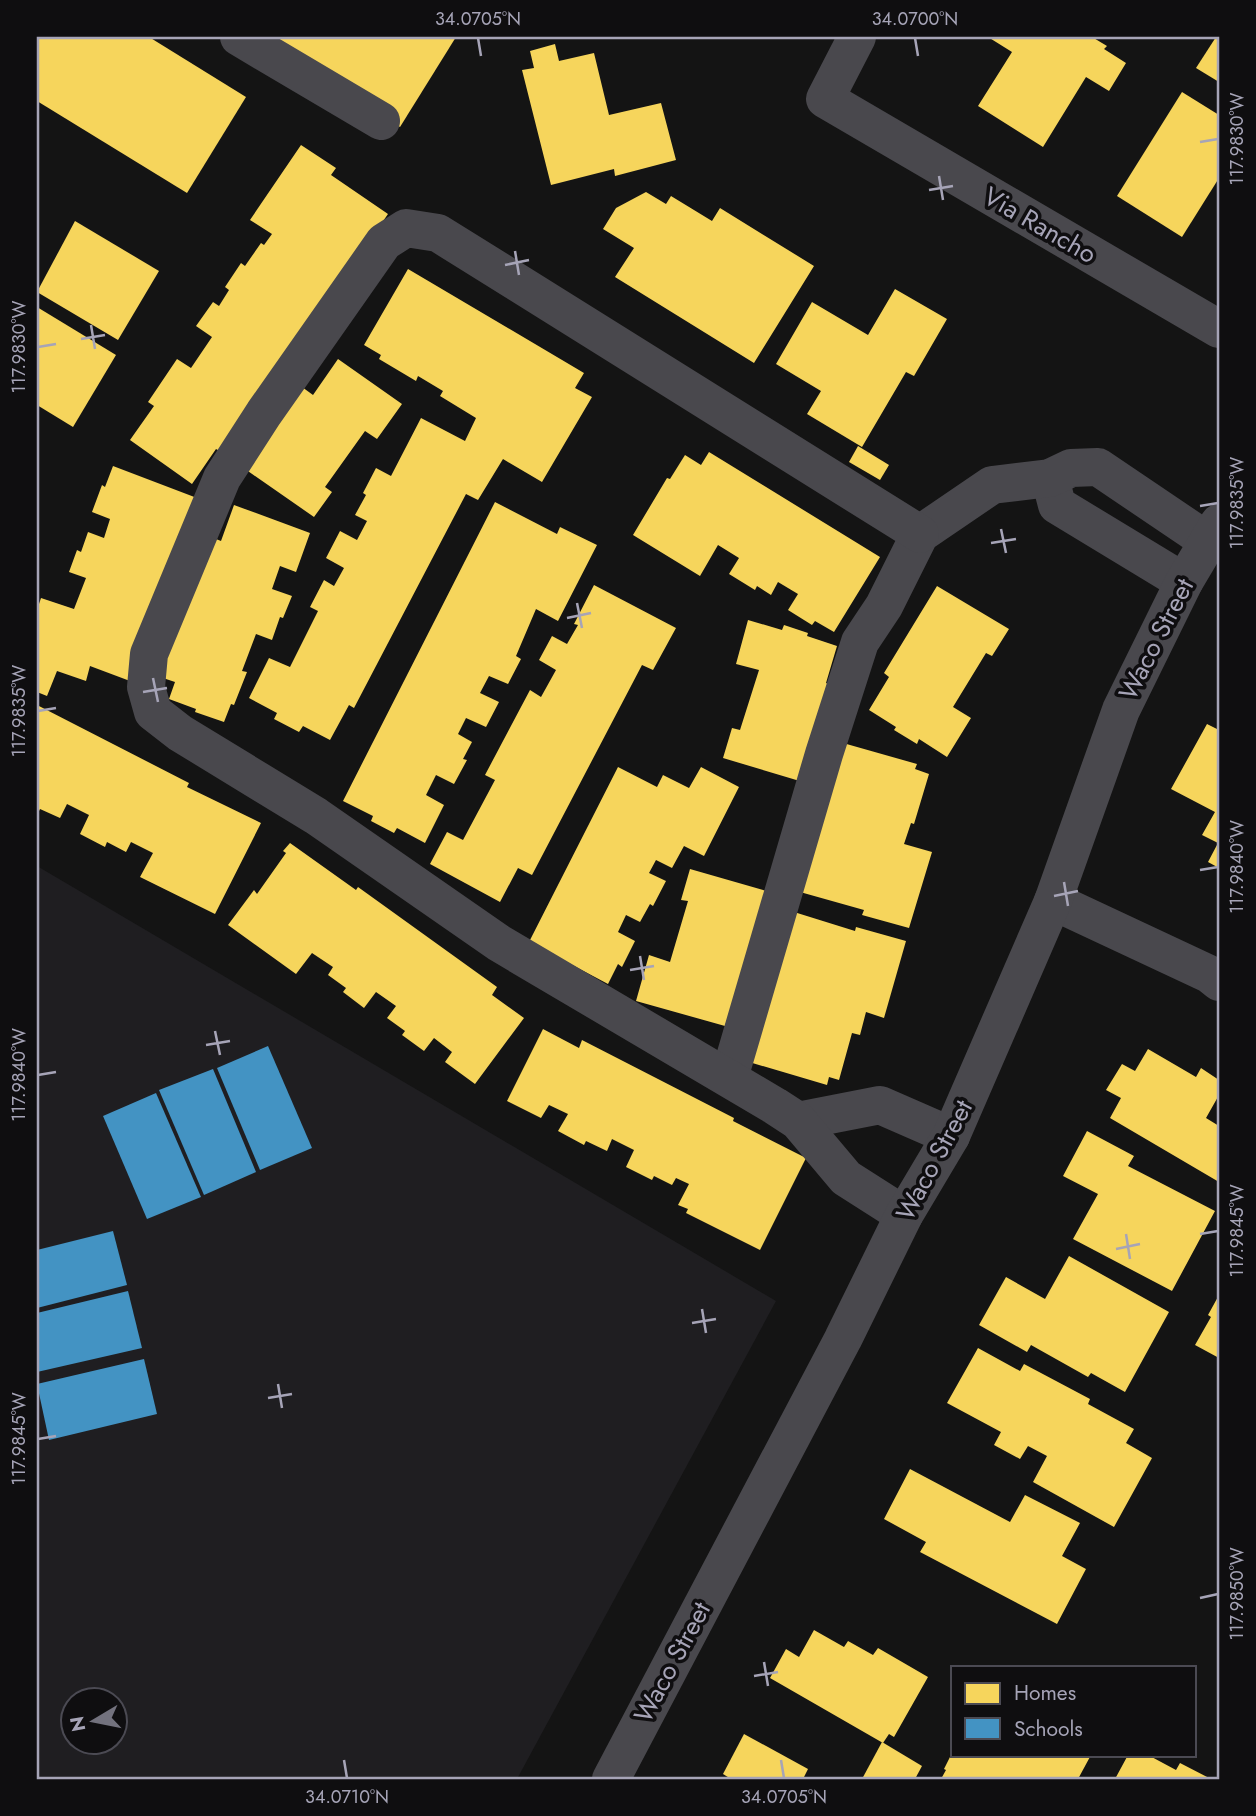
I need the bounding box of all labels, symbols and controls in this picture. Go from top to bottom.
text: 34.0705°N [435,6,521,32]
text: 34.0700°N [872,6,958,32]
text: 117.9830°W [1224,92,1250,185]
street label: Via Rancho [976,177,1104,273]
text: 117.9830°W [6,300,32,393]
text: 117.9835°W [1224,457,1250,549]
street label: Waco Street [1109,571,1203,706]
text: 117.9835°W [6,665,32,757]
text: 117.9840°W [1224,820,1250,914]
text: 117.9840°W [6,1028,32,1122]
street label: Waco Street [886,1092,982,1227]
text: 117.9845°W [1224,1184,1250,1277]
text: 117.9845°W [6,1392,32,1485]
text: 117.9850°W [1224,1547,1250,1641]
street label: Waco Street [624,1594,720,1729]
legend [951,1666,1196,1756]
text: Homes [1014,1678,1076,1708]
north arrow [60,1686,130,1756]
text: N [63,1714,92,1734]
text: Schools [1014,1714,1083,1744]
text: 34.0710°N [305,1784,389,1810]
text: 34.0705°N [741,1784,827,1810]

